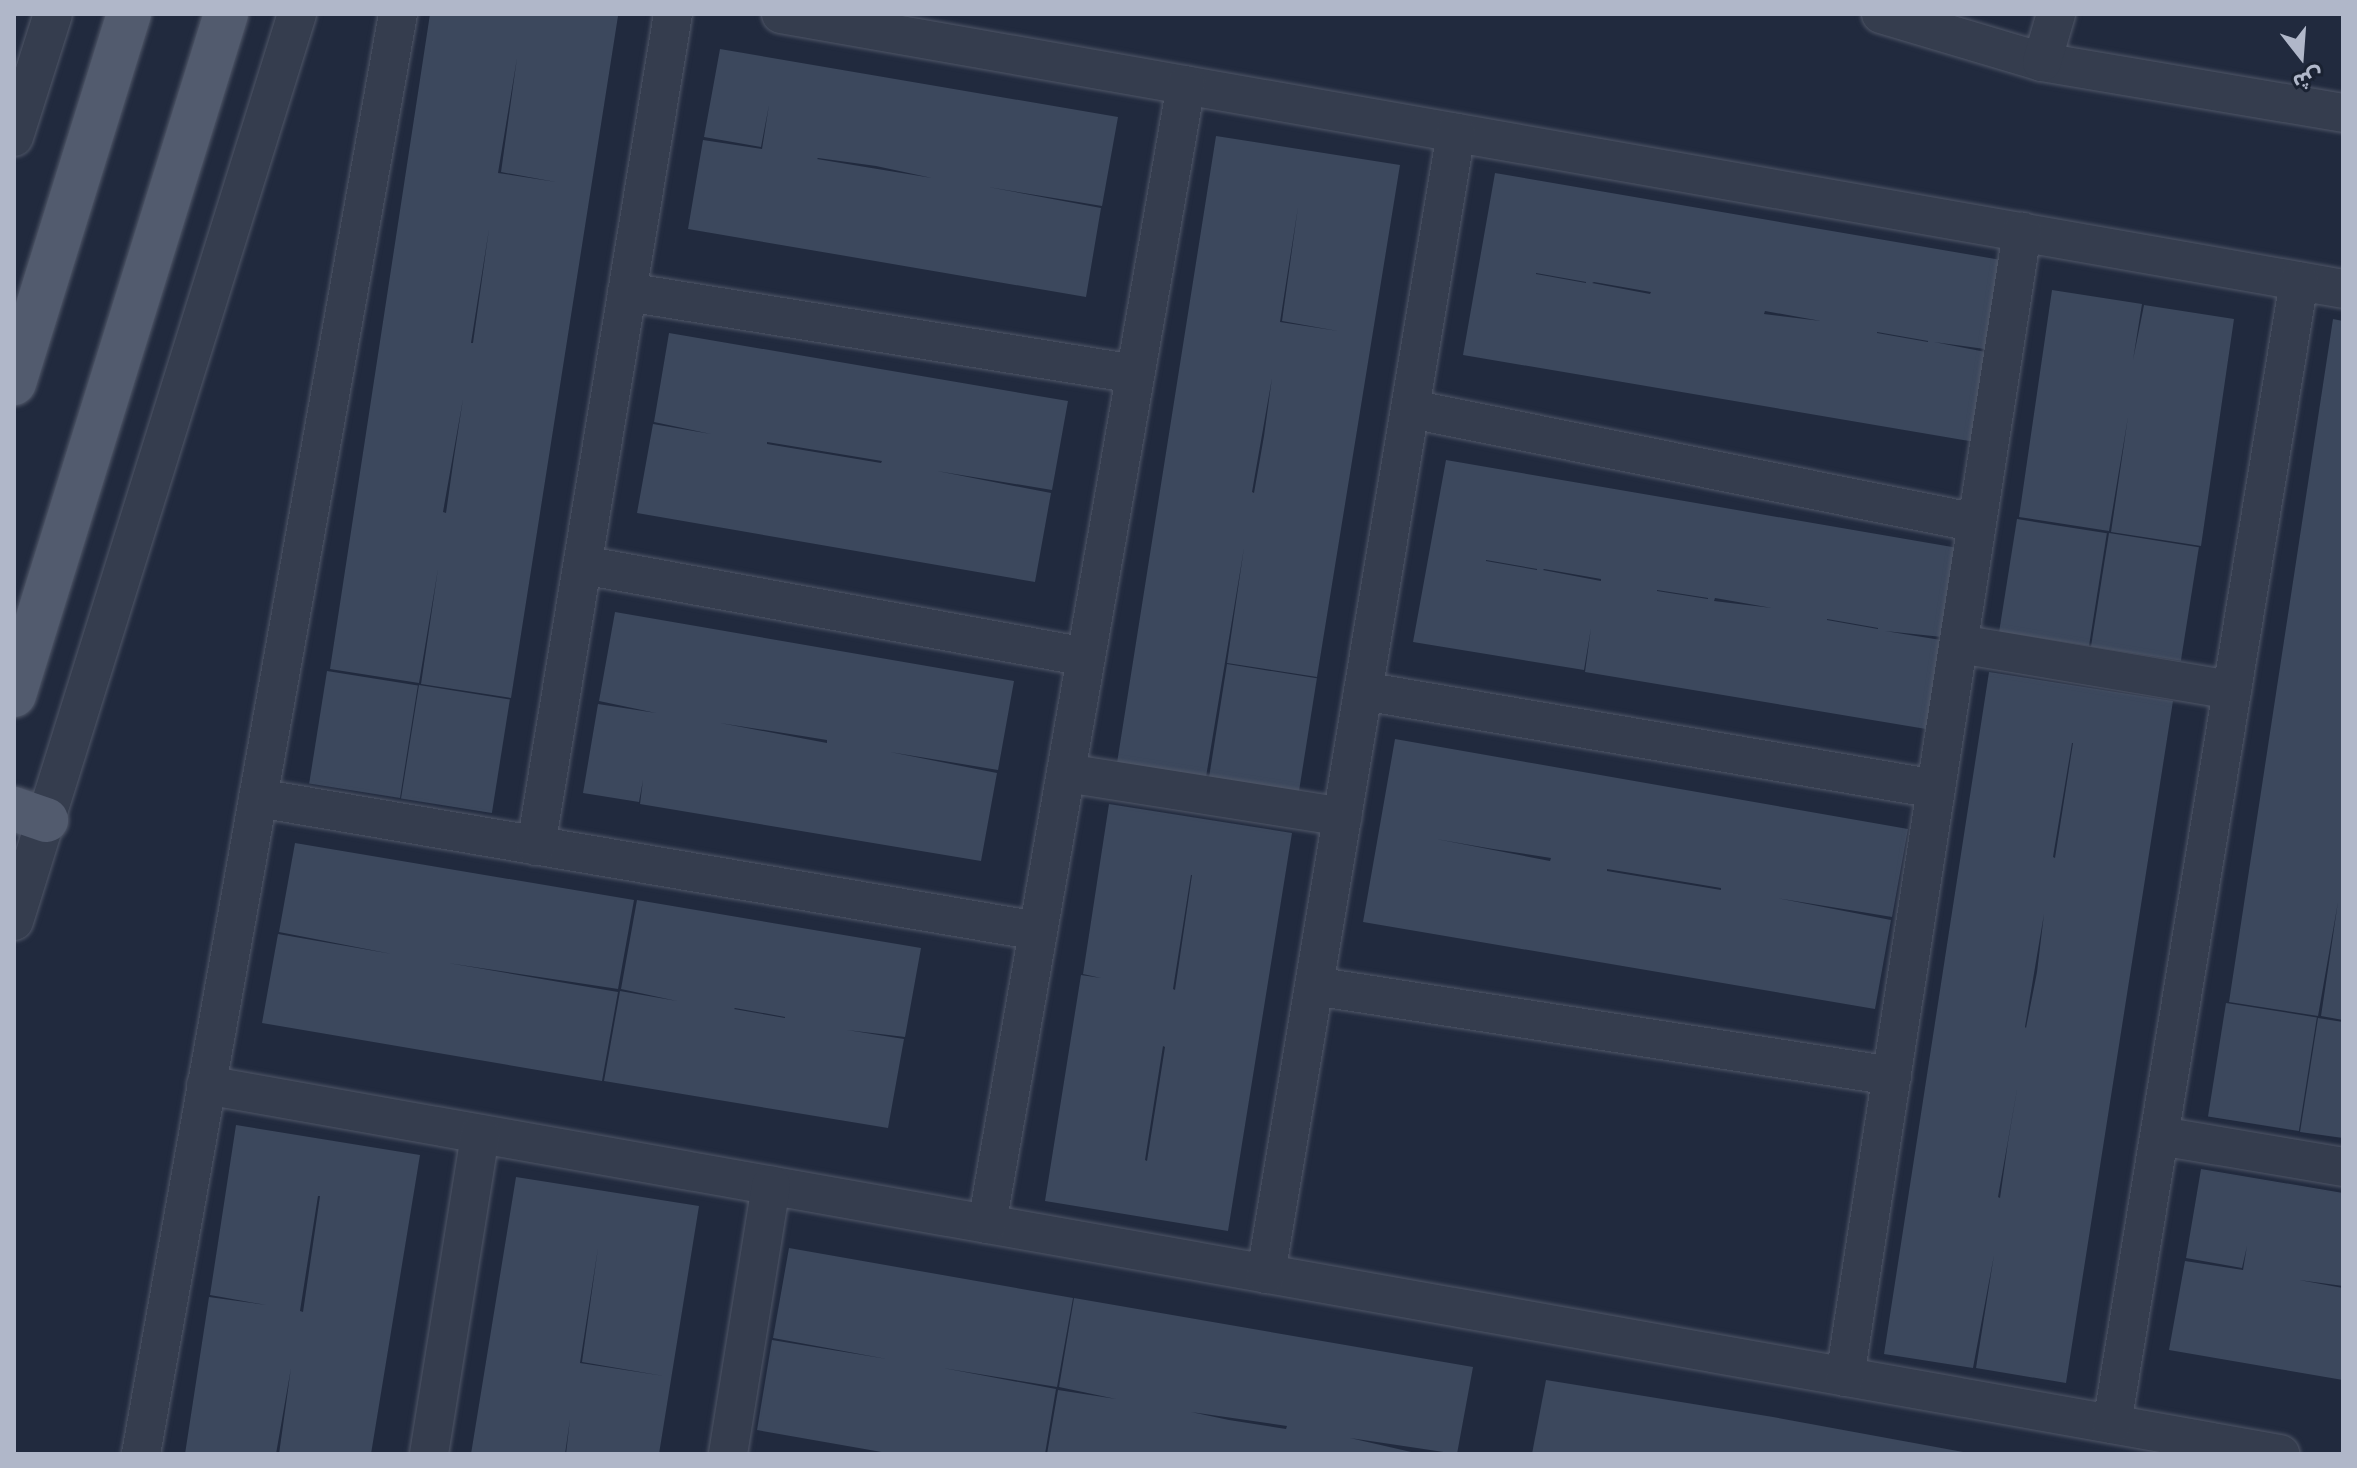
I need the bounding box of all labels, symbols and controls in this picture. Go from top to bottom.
north arrow [2261,16,2341,96]
text: ش [2289,59,2327,99]

